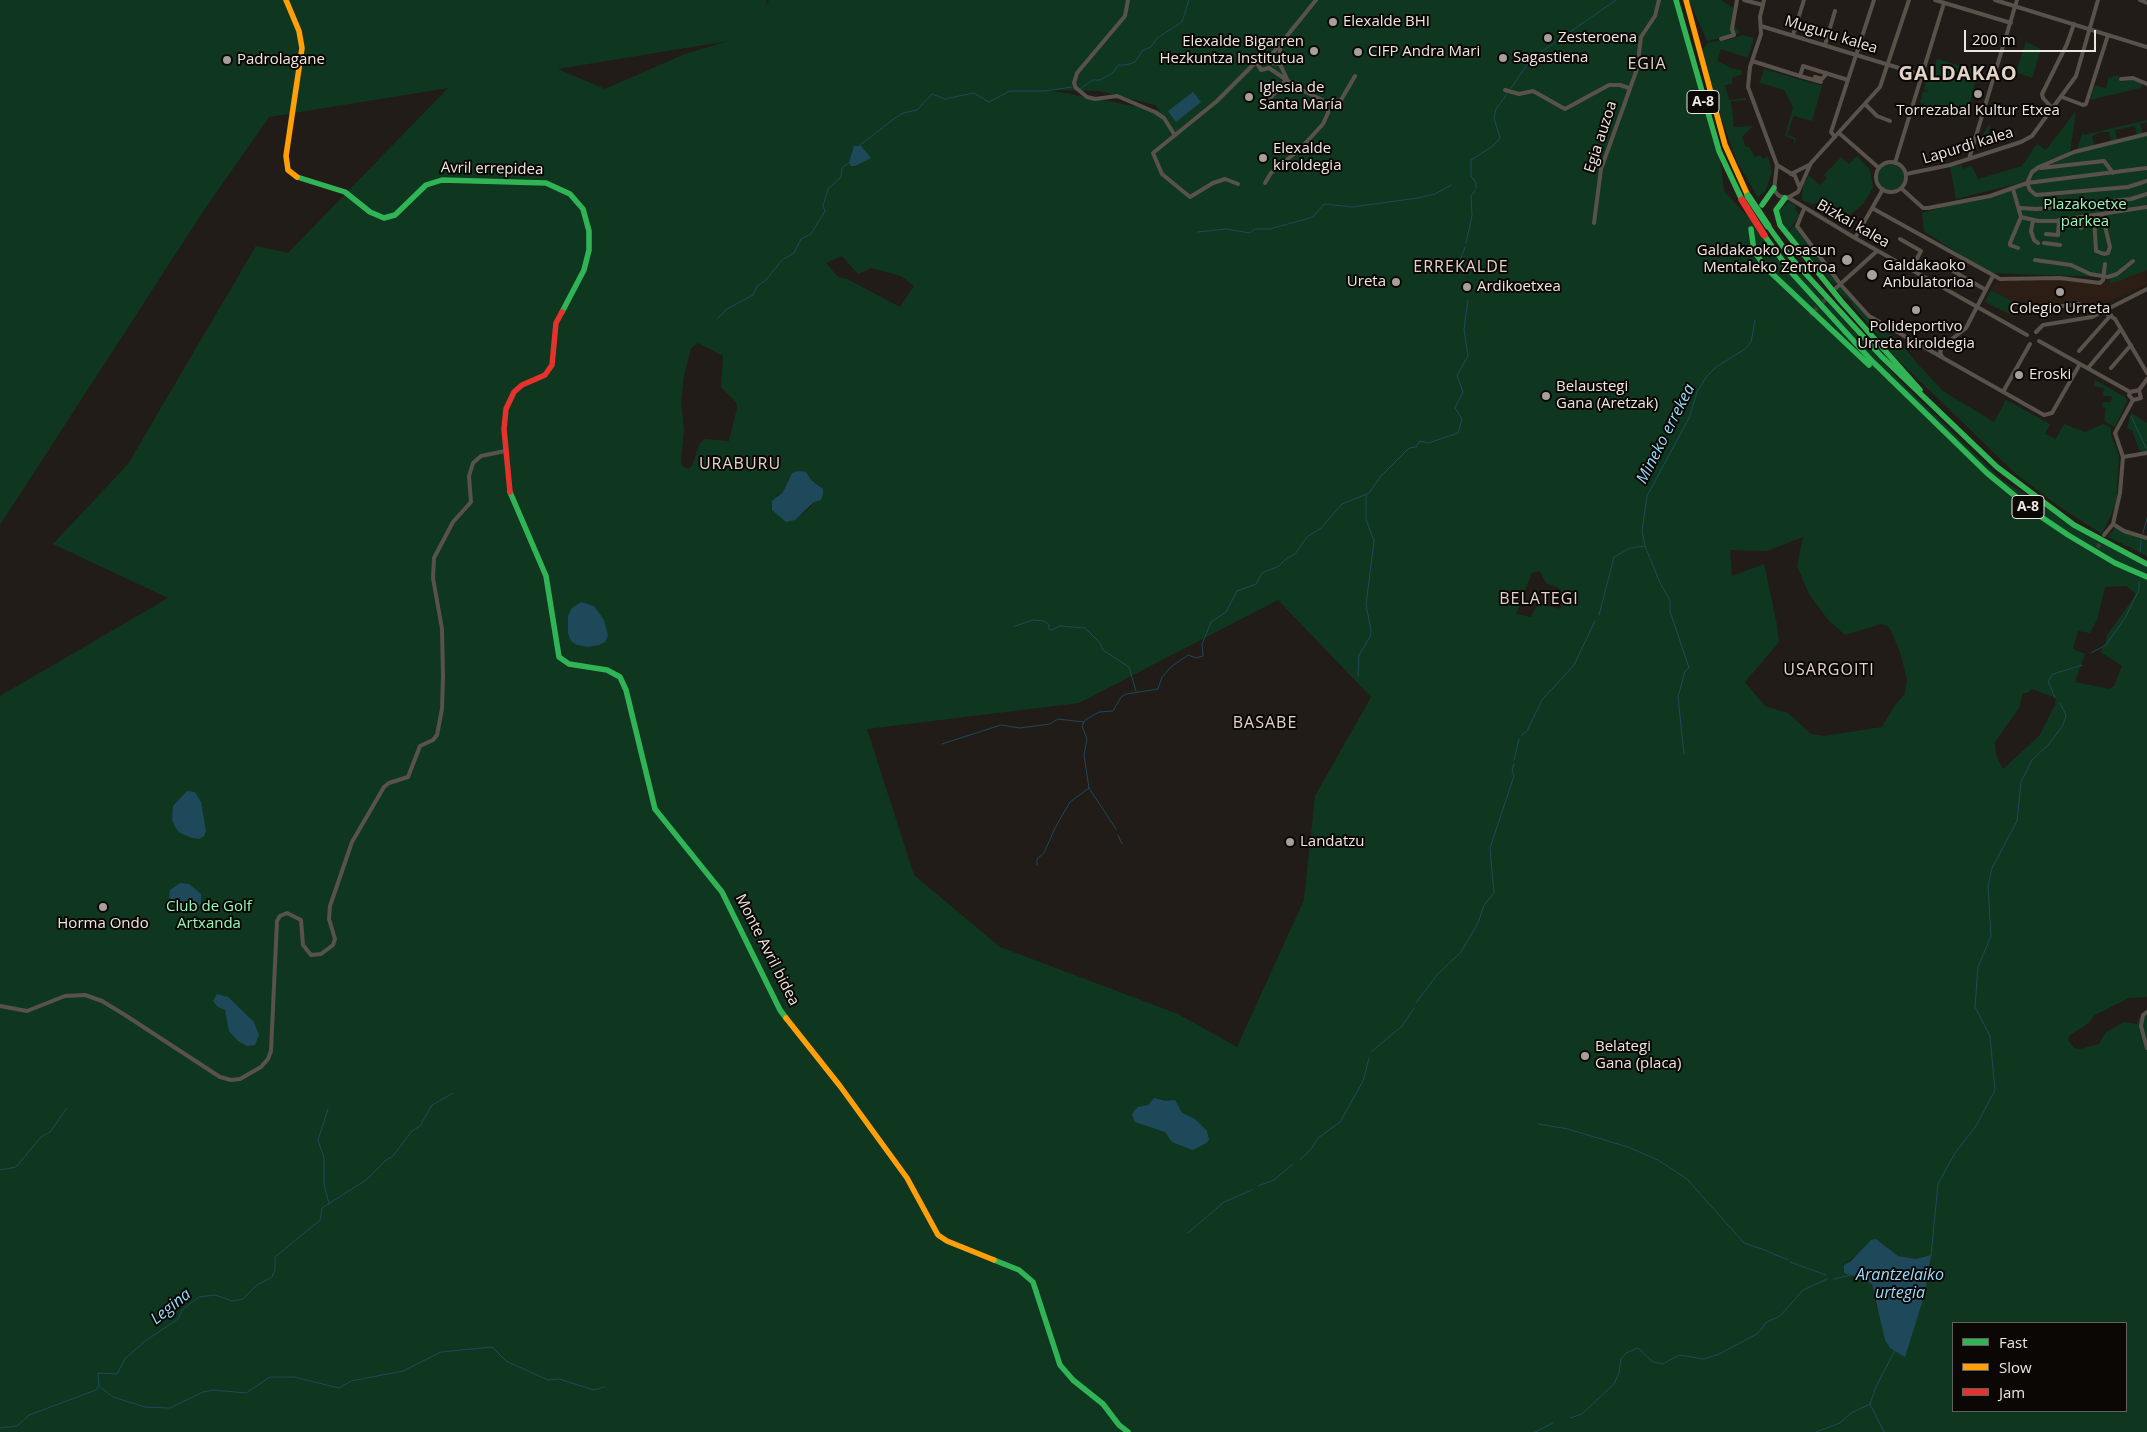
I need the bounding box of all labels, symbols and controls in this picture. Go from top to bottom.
street label: Muguru kalea [1782,12,1880,58]
place label: Elexalde BHI [1343,13,1430,31]
marker: Elexalde BHI [1327,16,1339,28]
scale bar [1967,20,2100,52]
place label: Zesteroena [1558,29,1637,47]
text: 200 m [1972,29,2016,49]
marker: Zesteroena [1542,32,1554,44]
place label: Elexalde Bigarren Hezkuntza Institutua [1160,33,1304,68]
place label: CIFP Andra Mari [1368,43,1480,61]
marker: Elexalde Bigarren Hezkuntza Institutua [1308,45,1320,57]
marker: CIFP Andra Mari [1352,46,1364,58]
place label: Sagastiena [1513,49,1588,67]
place label: Padrolagane [237,51,325,69]
marker: Sagastiena [1497,52,1509,64]
marker: Padrolagane [221,54,233,66]
district label: EGIA [1627,54,1667,74]
district label: GALDAKAO [1897,62,2019,86]
place label: Iglesia de Santa María [1259,79,1342,114]
marker: Torrezabal Kultur Etxea [1972,88,1984,100]
road number: A-8 [1687,90,1719,114]
marker: Iglesia de Santa María [1243,91,1255,103]
street label: Egia auzoa [1581,99,1621,175]
place label: Torrezabal Kultur Etxea [1896,102,2060,120]
street label: Lapurdi kalea [1920,124,2016,168]
place label: Elexalde kiroldegia [1273,140,1341,175]
marker: Elexalde kiroldegia [1257,152,1269,164]
street label: Avril errepidea [441,159,543,179]
street label: Bizkai kalea [1813,196,1893,252]
park label: Plazakoetxe parkea [2043,196,2127,231]
place label: Galdakaoko Osasun Mentaleko Zentroa [1697,242,1836,277]
marker: Galdakaoko Osasun Mentaleko Zentroa [1840,253,1854,267]
district label: ERREKALDE [1412,257,1510,277]
place label: Galdakaoko Anbulatorioa [1883,257,1974,292]
marker: Galdakaoko Anbulatorioa [1865,268,1879,282]
place label: Ureta [1347,273,1386,291]
marker: Ureta [1390,276,1402,288]
place label: Ardikoetxea [1477,278,1561,296]
marker: Ardikoetxea [1461,281,1473,293]
marker: Colegio Urreta [2054,286,2066,298]
place label: Colegio Urreta [2010,300,2110,318]
marker: Polideportivo Urreta kiroldegia [1910,304,1922,316]
place label: Polideportivo Urreta kiroldegia [1857,318,1975,353]
place label: Eroski [2029,366,2071,384]
marker: Eroski [2013,369,2025,381]
place label: Belaustegi Gana (Aretzak) [1556,378,1658,413]
water label: Mineko errekea [1633,381,1699,487]
marker: Belaustegi Gana (Aretzak) [1540,390,1552,402]
district label: URABURU [698,454,782,474]
road number: A-8 [2012,496,2044,518]
district label: BELATEGI [1498,589,1580,609]
district label: USARGOITI [1782,660,1876,680]
district label: BASABE [1232,713,1298,733]
place label: Landatzu [1300,833,1364,851]
marker: Landatzu [1284,836,1296,848]
street label: Monte Avril bidea [731,891,803,1009]
park label: Club de Golf Artxanda [166,898,252,933]
marker: Horma Ondo [97,901,109,913]
place label: Horma Ondo [57,915,149,933]
place label: Belategi Gana (placa) [1595,1038,1681,1073]
marker: Belategi Gana (placa) [1579,1050,1591,1062]
water label: Arantzelaiko urtegia [1856,1265,1944,1303]
water label: Legina [147,1285,195,1329]
legend [1952,1322,2127,1412]
text: Fast [1999,1332,2028,1352]
text: Slow [1999,1357,2032,1377]
text: Jam [1999,1382,2025,1402]

